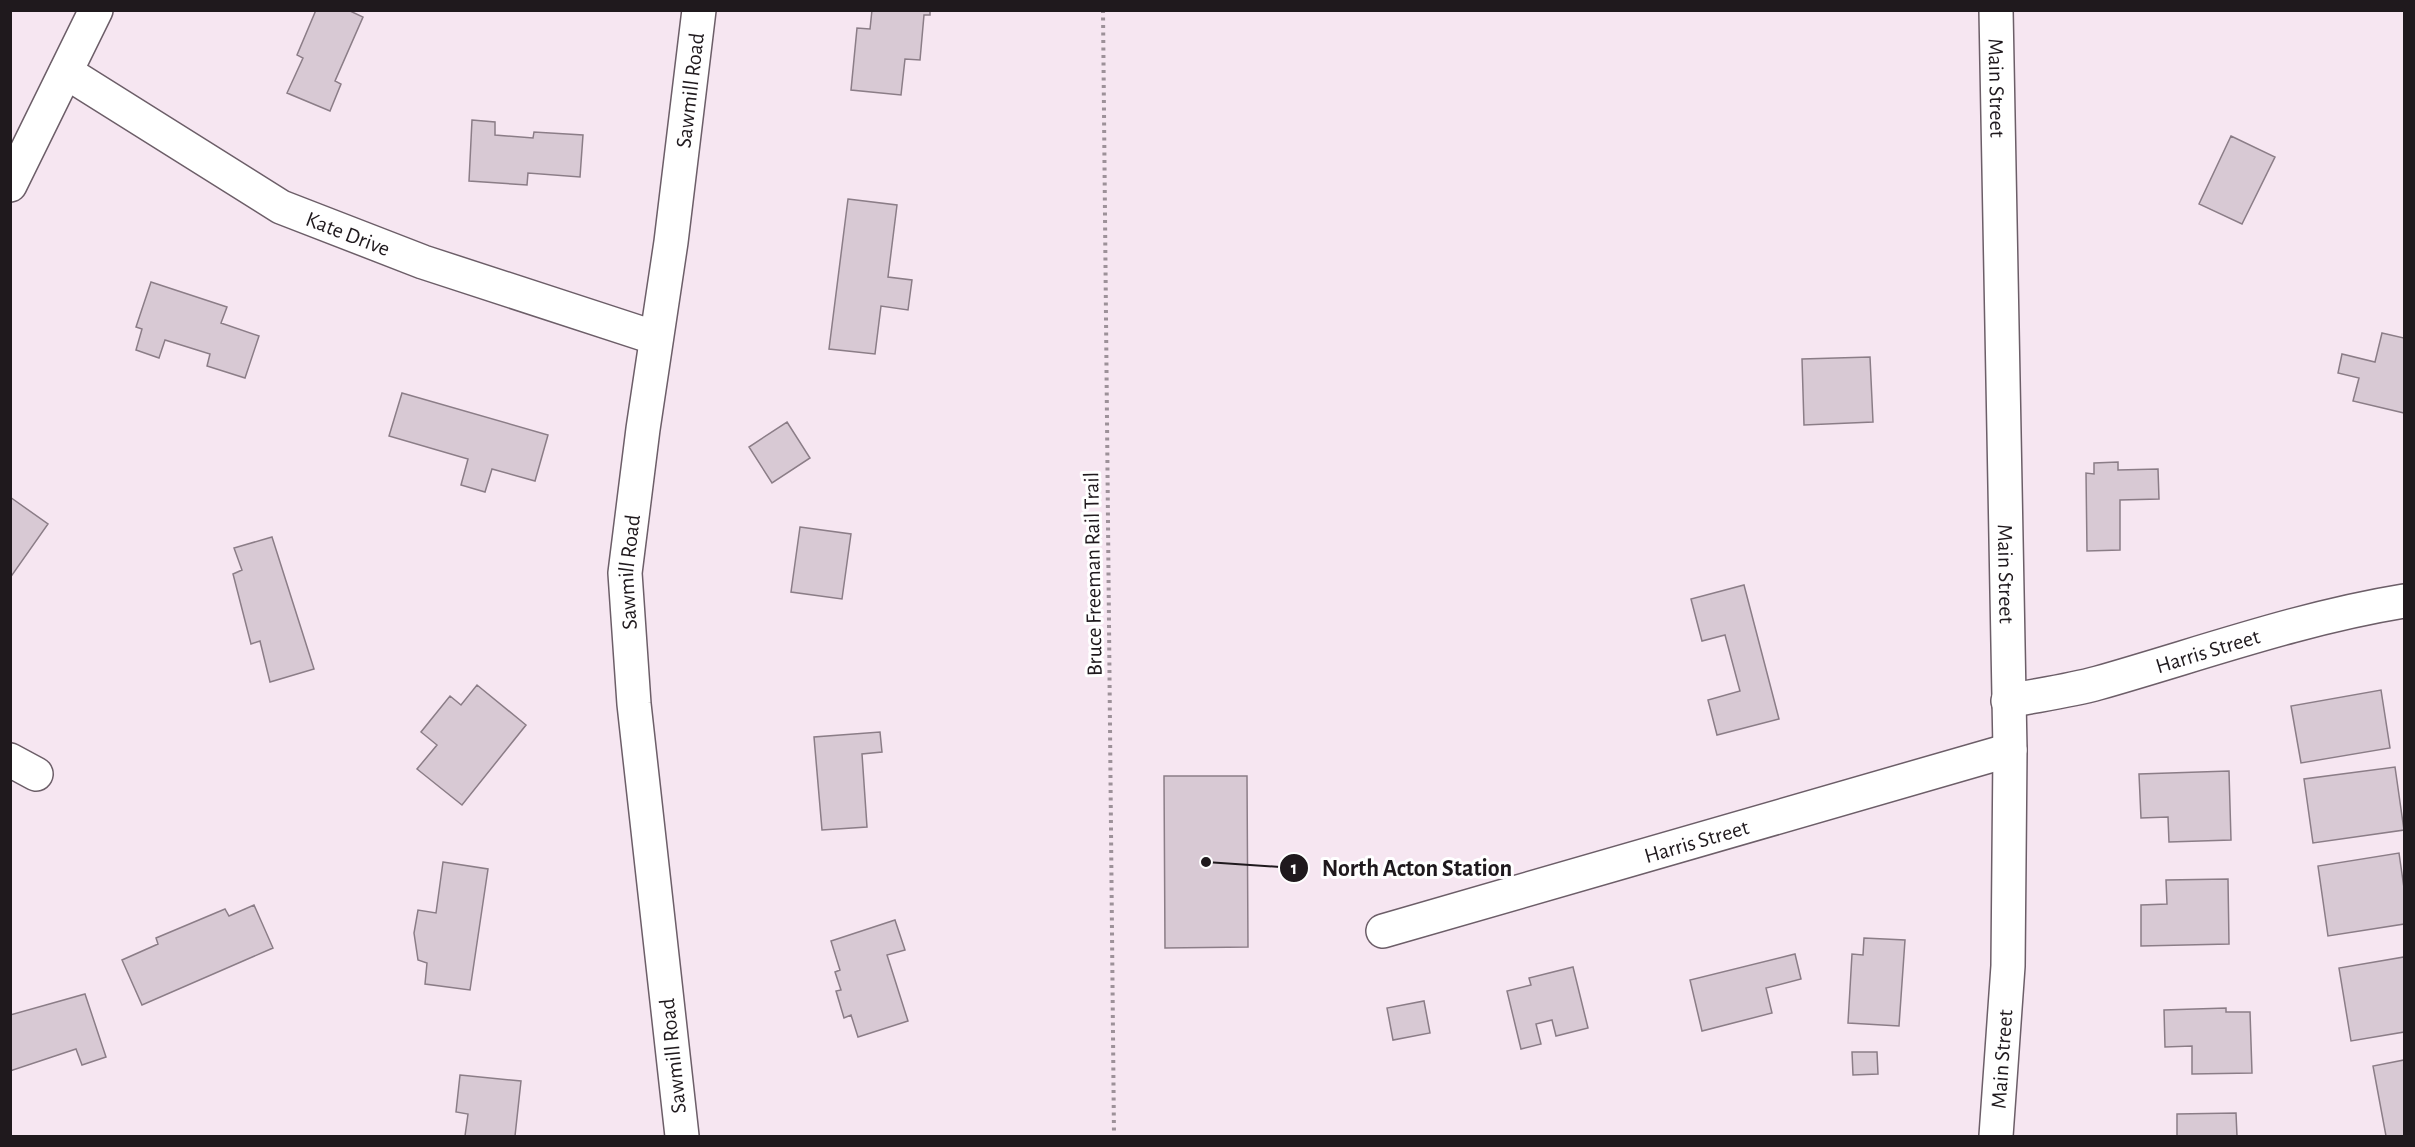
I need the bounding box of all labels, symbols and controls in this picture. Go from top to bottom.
street label: Sawmill Road [672,32,708,149]
street label: Main Street [1985,38,2008,138]
street label: Kate Drive [303,208,393,260]
street label: Bruce Freeman Rail Trail [1080,472,1106,676]
street label: Sawmill Road [615,513,644,630]
street label: Main Street [1994,524,2018,624]
street label: Harris Street [2153,625,2262,677]
street label: Harris Street [1642,816,1751,867]
callout: North Acton Station [1279,847,1524,889]
text: North Acton Station [1322,857,1512,881]
text: 1 [1291,860,1297,878]
street label: Sawmill Road [656,997,690,1115]
street label: Main Street [1988,1009,2016,1109]

